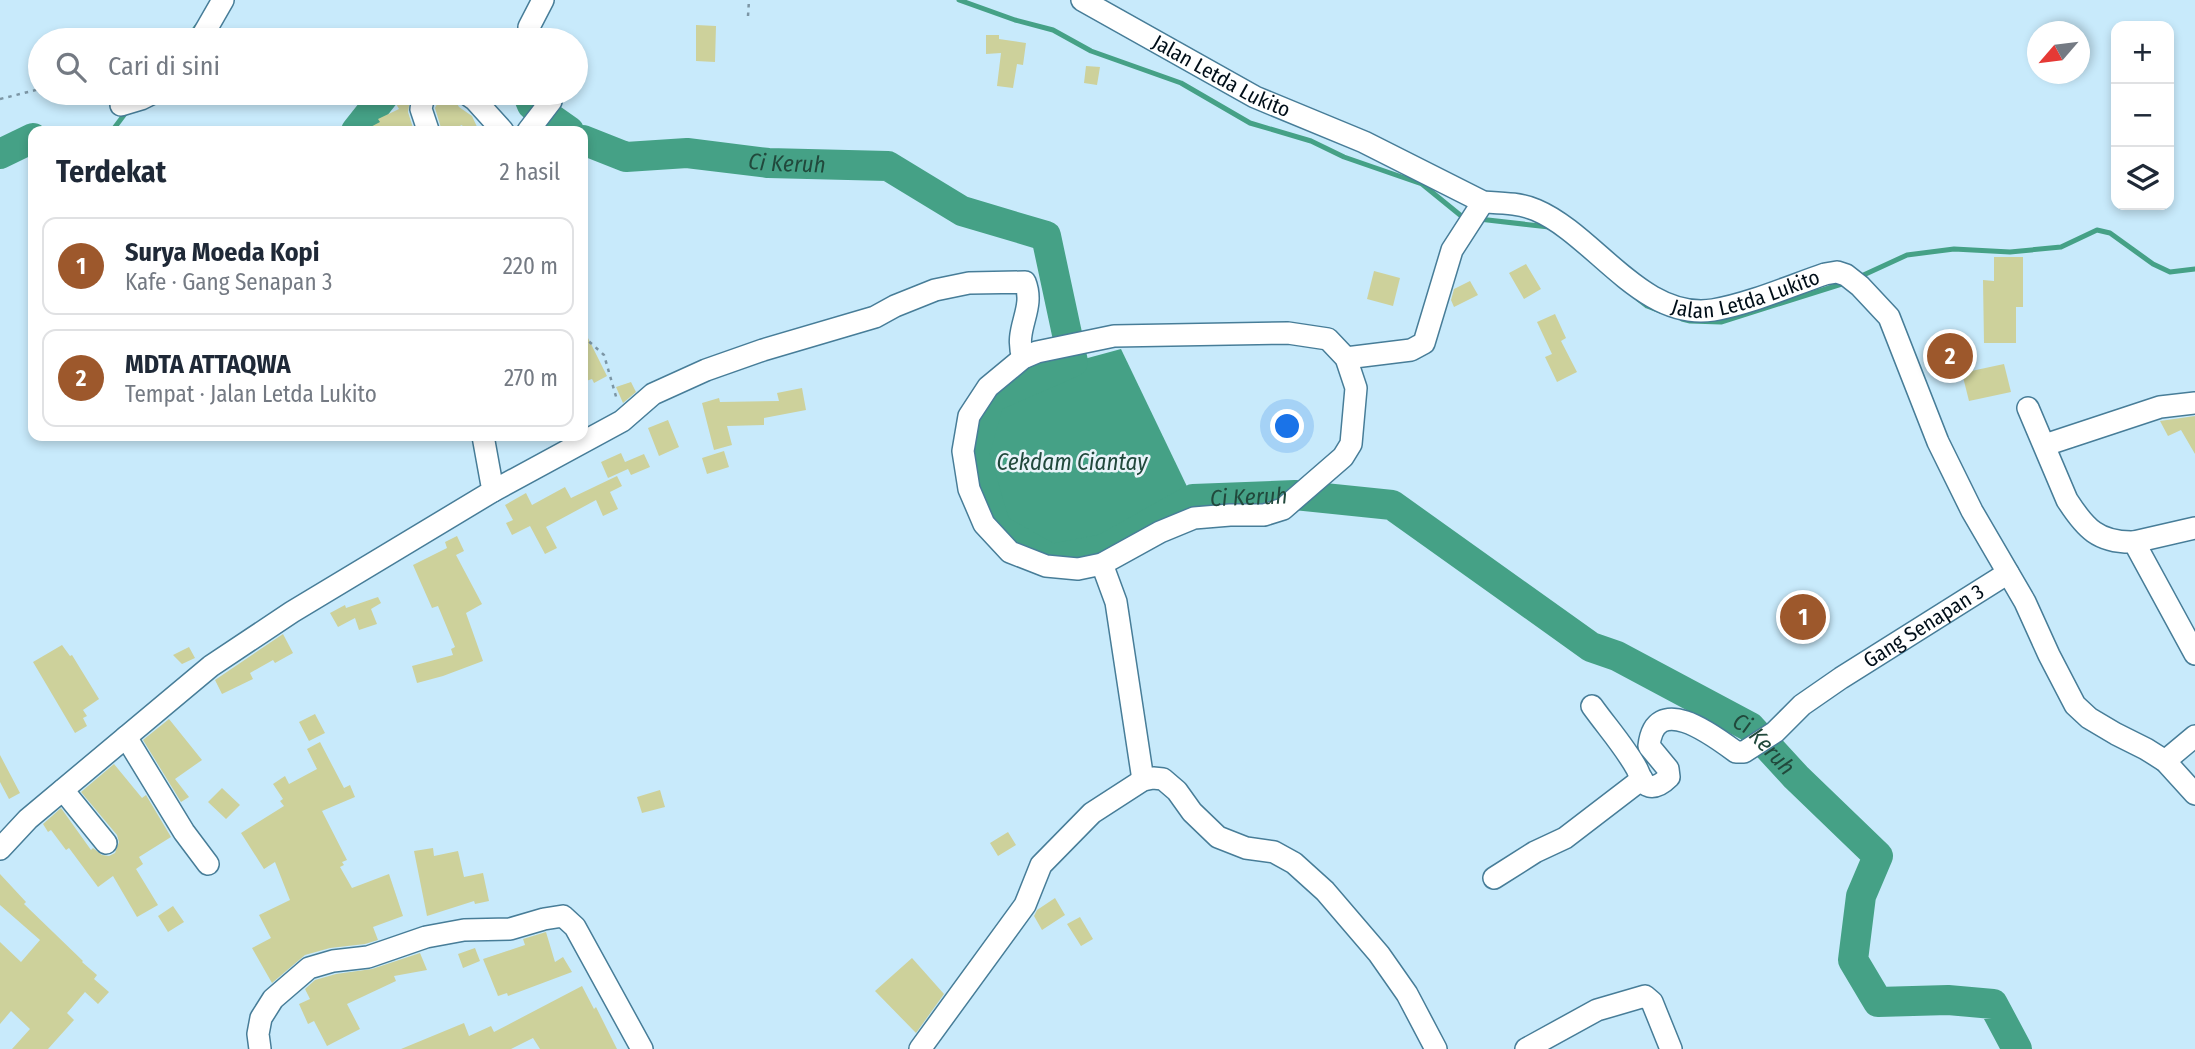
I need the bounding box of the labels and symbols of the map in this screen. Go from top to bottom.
north arrow [2027,21,2090,84]
street label: Jalan Letda Lukito [1148,29,1294,123]
water label: Ci Keruh [747,147,826,178]
street label: Jalan Letda Lukito [1668,264,1823,324]
pin: 2 [1927,330,1973,382]
your location [1270,409,1304,443]
water label: Cekdam Ciantay [997,448,1148,476]
water label: Ci Keruh [1210,481,1288,512]
street label: Gang Senapan 3 [1859,579,1989,674]
pin: 1 [1780,591,1826,643]
water label: Ci Keruh [1728,707,1801,781]

